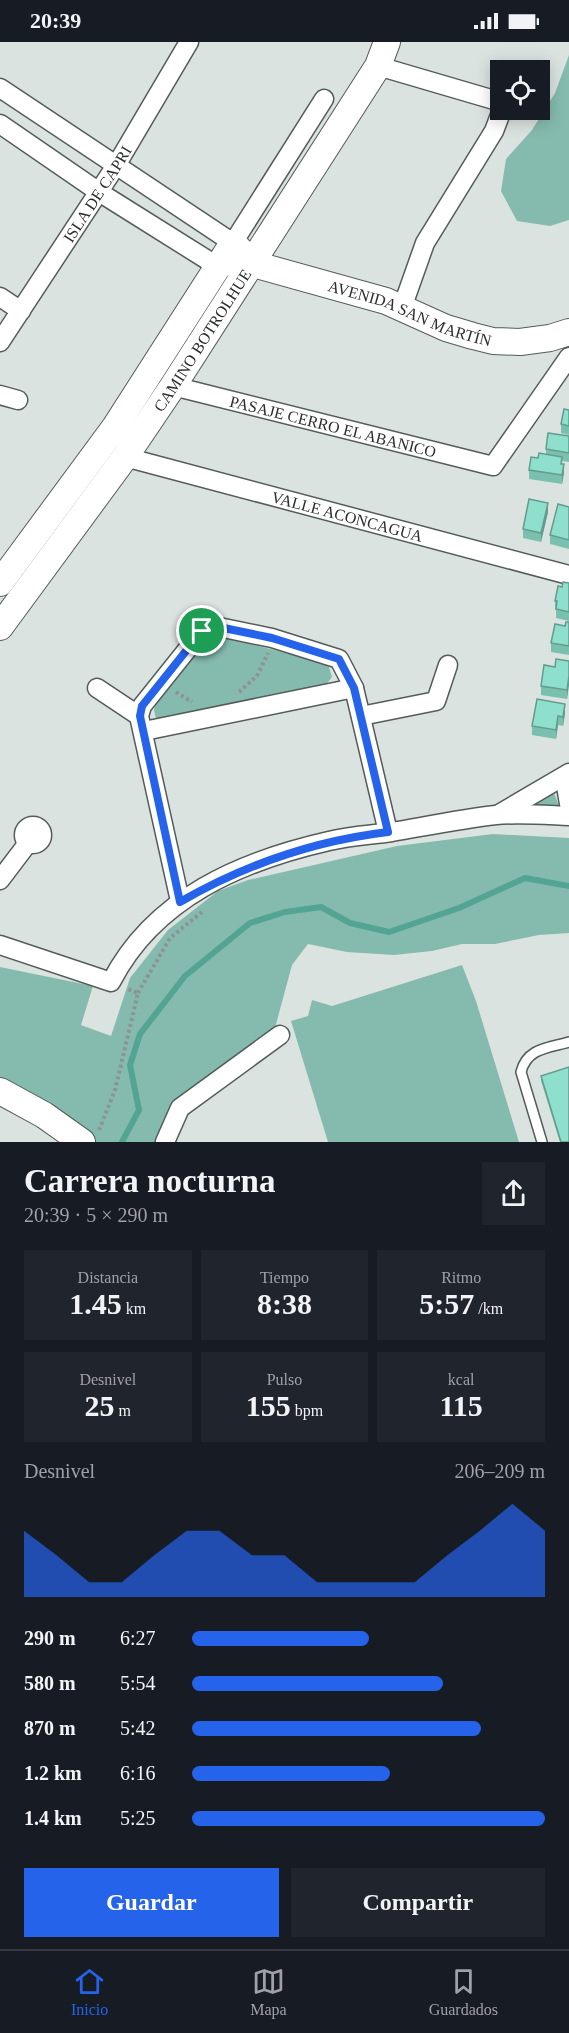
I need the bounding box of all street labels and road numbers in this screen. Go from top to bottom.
street label: ISLA DE CAPRI [60,143,135,245]
street label: CAMINO BOTROLHUE [150,266,255,415]
street label: AVENIDA SAN MARTÍN [326,277,494,349]
street label: PASAJE CERRO EL ABANICO [228,393,438,460]
street label: VALLE ACONCAGUA [270,488,425,545]

